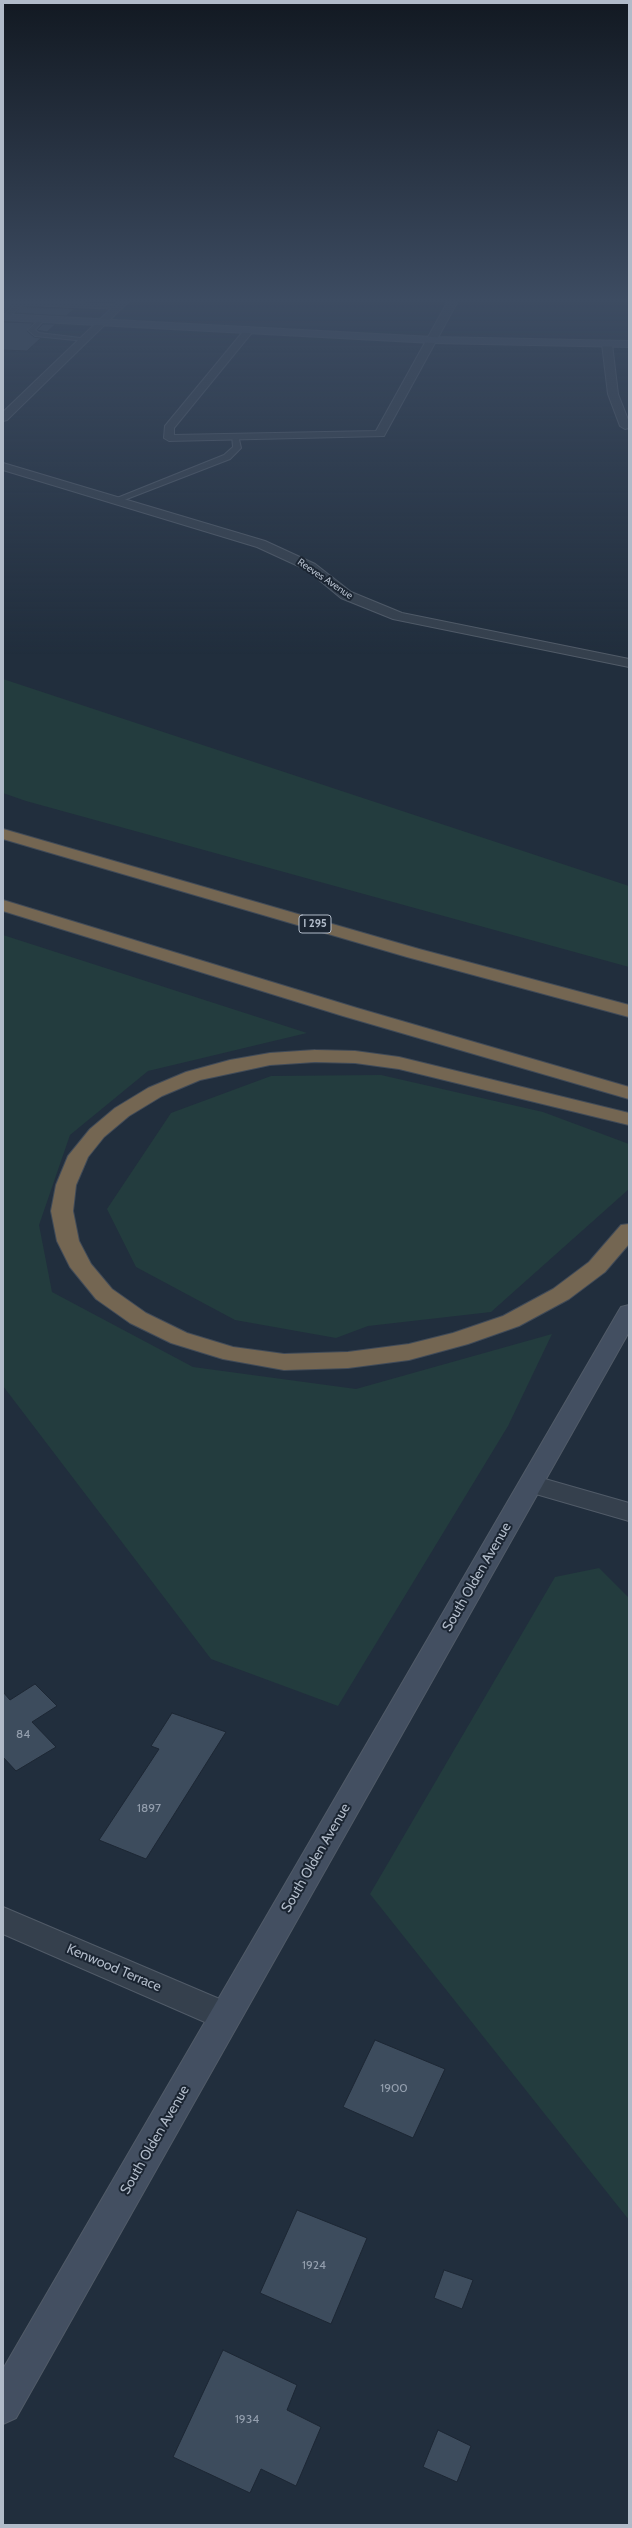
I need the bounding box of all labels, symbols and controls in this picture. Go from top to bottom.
street label: Reeves Avenue [295,556,355,602]
road number: I 295 [299,915,331,933]
street label: South Olden Avenue [439,1520,515,1634]
house number: 84 [16,1727,30,1741]
house number: 1897 [137,1801,161,1815]
street label: South Olden Avenue [278,1801,354,1915]
street label: Kenwood Terrace [64,1941,164,1995]
house number: 1900 [380,2081,408,2095]
street label: South Olden Avenue [117,2083,193,2197]
house number: 1924 [302,2258,326,2272]
house number: 1934 [235,2412,259,2426]

